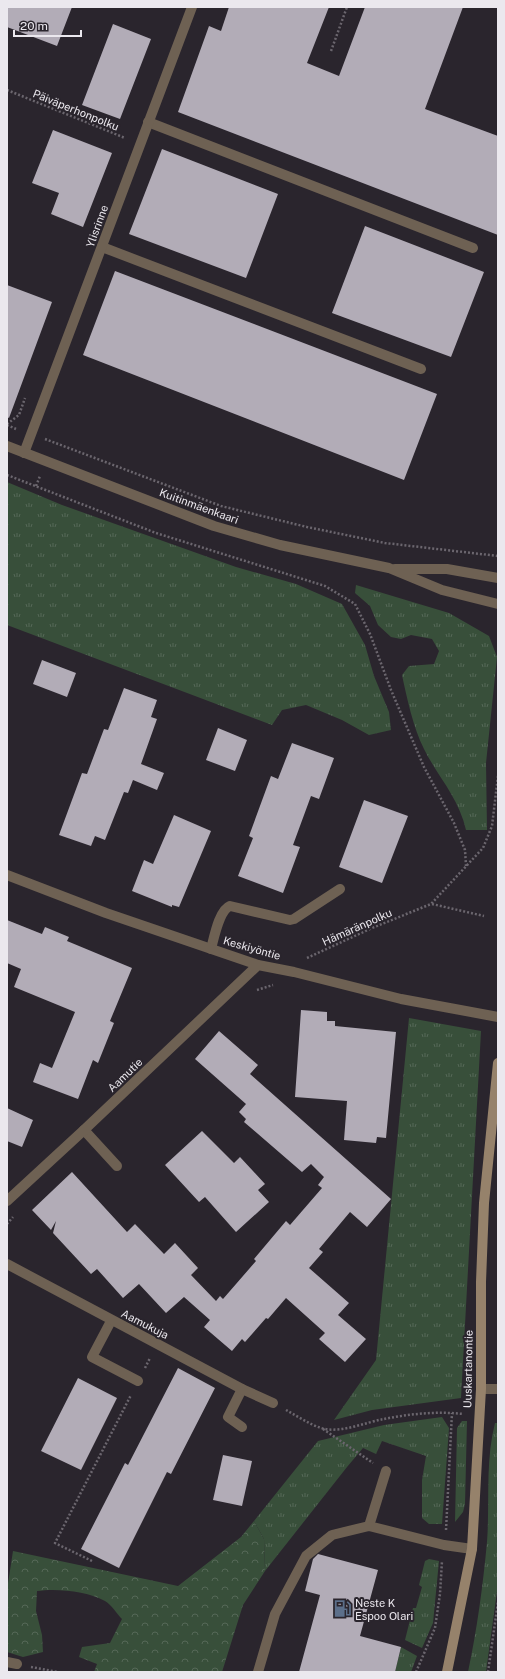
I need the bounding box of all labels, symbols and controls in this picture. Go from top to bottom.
scale bar [14,12,81,38]
text: 20 m [20,19,48,33]
street label: Päiväperhonpolku [31,87,121,133]
street label: Ylisrinne [84,203,110,249]
street label: Kuitinmäenkaari [158,486,240,526]
street label: Hämäränpolku [320,906,394,948]
street label: Keskiyöntie [222,934,282,962]
street label: Aamutie [105,1056,145,1094]
street label: Aamukuja [119,1307,171,1341]
street label: Uuskartanontie [461,1330,475,1408]
place label: Neste K Espoo Olari [355,1597,413,1622]
fuel station icon: Neste K Espoo Olari [332,1599,352,1619]

